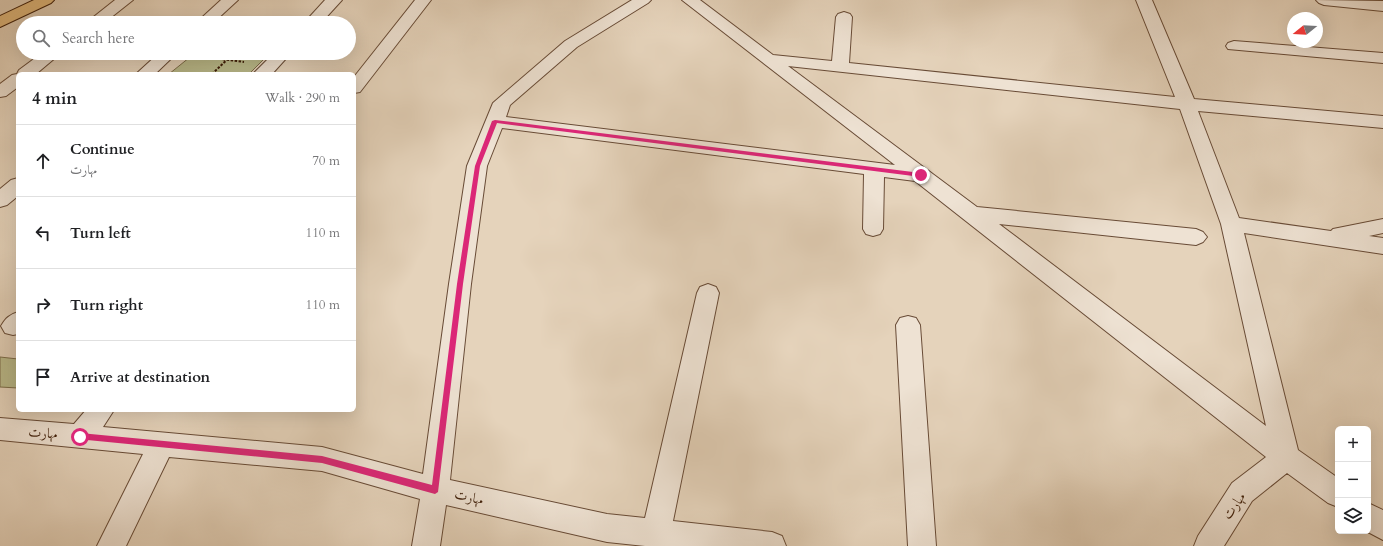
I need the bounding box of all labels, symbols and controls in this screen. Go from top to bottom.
north arrow [1287,12,1323,48]
search box [16,16,356,60]
icon: search [30,27,52,49]
text: Search here [62,28,135,48]
text: 4 min [32,87,77,110]
text: Walk · 290 m [265,89,340,107]
text: Continue [70,139,135,159]
icon: ahead [32,150,54,172]
text: 70 m [312,152,340,170]
text: مهارت [70,161,97,179]
route end [912,166,930,184]
icon: left [32,222,54,244]
text: Turn left [70,223,131,243]
text: 110 m [306,224,340,242]
icon: right [32,294,54,316]
text: Turn right [70,295,143,315]
text: 110 m [306,296,340,314]
icon: arrive [32,366,54,388]
text: Arrive at destination [70,367,210,387]
street label: مهارت [28,422,58,444]
map controls [1335,426,1371,534]
button: + [1335,426,1371,462]
route start [71,428,89,446]
button: − [1335,462,1371,498]
street label: مهارت [453,484,485,510]
street label: مهارت [1218,489,1250,523]
button: layers [1335,498,1371,534]

